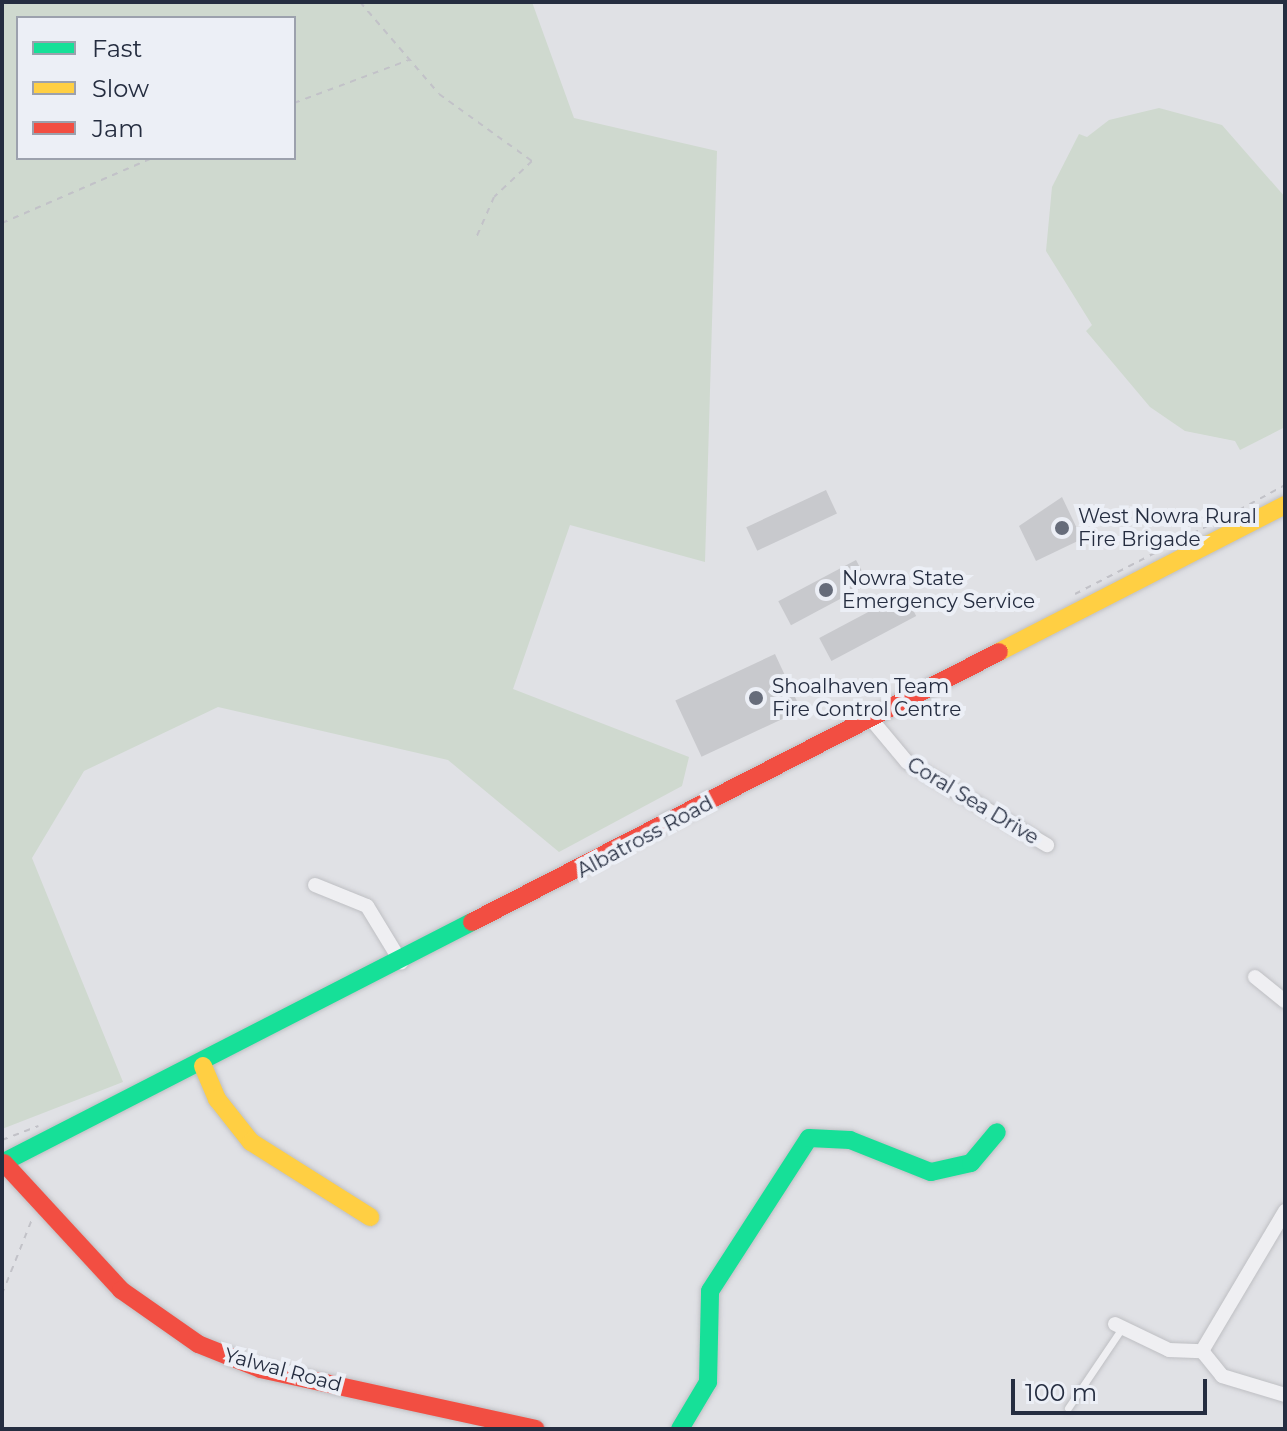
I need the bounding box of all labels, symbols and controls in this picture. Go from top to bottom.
legend [16,16,296,160]
text: Fast [92,34,142,63]
text: Slow [92,74,149,103]
text: Jam [92,114,144,143]
place label: West Nowra Rural Fire Brigade [1078,504,1257,551]
marker: West Nowra Rural Fire Brigade [1053,519,1071,537]
place label: Nowra State Emergency Service [842,566,1035,613]
marker: Nowra State Emergency Service [817,581,835,599]
place label: Shoalhaven Team Fire Control Centre [772,674,961,721]
marker: Shoalhaven Team Fire Control Centre [747,689,765,707]
street label: Coral Sea Drive [903,752,1043,850]
street label: Albatross Road [573,791,717,883]
street label: Yalwal Road [222,1343,344,1397]
scale bar [1015,1363,1211,1413]
text: 100 m [1025,1378,1097,1407]

